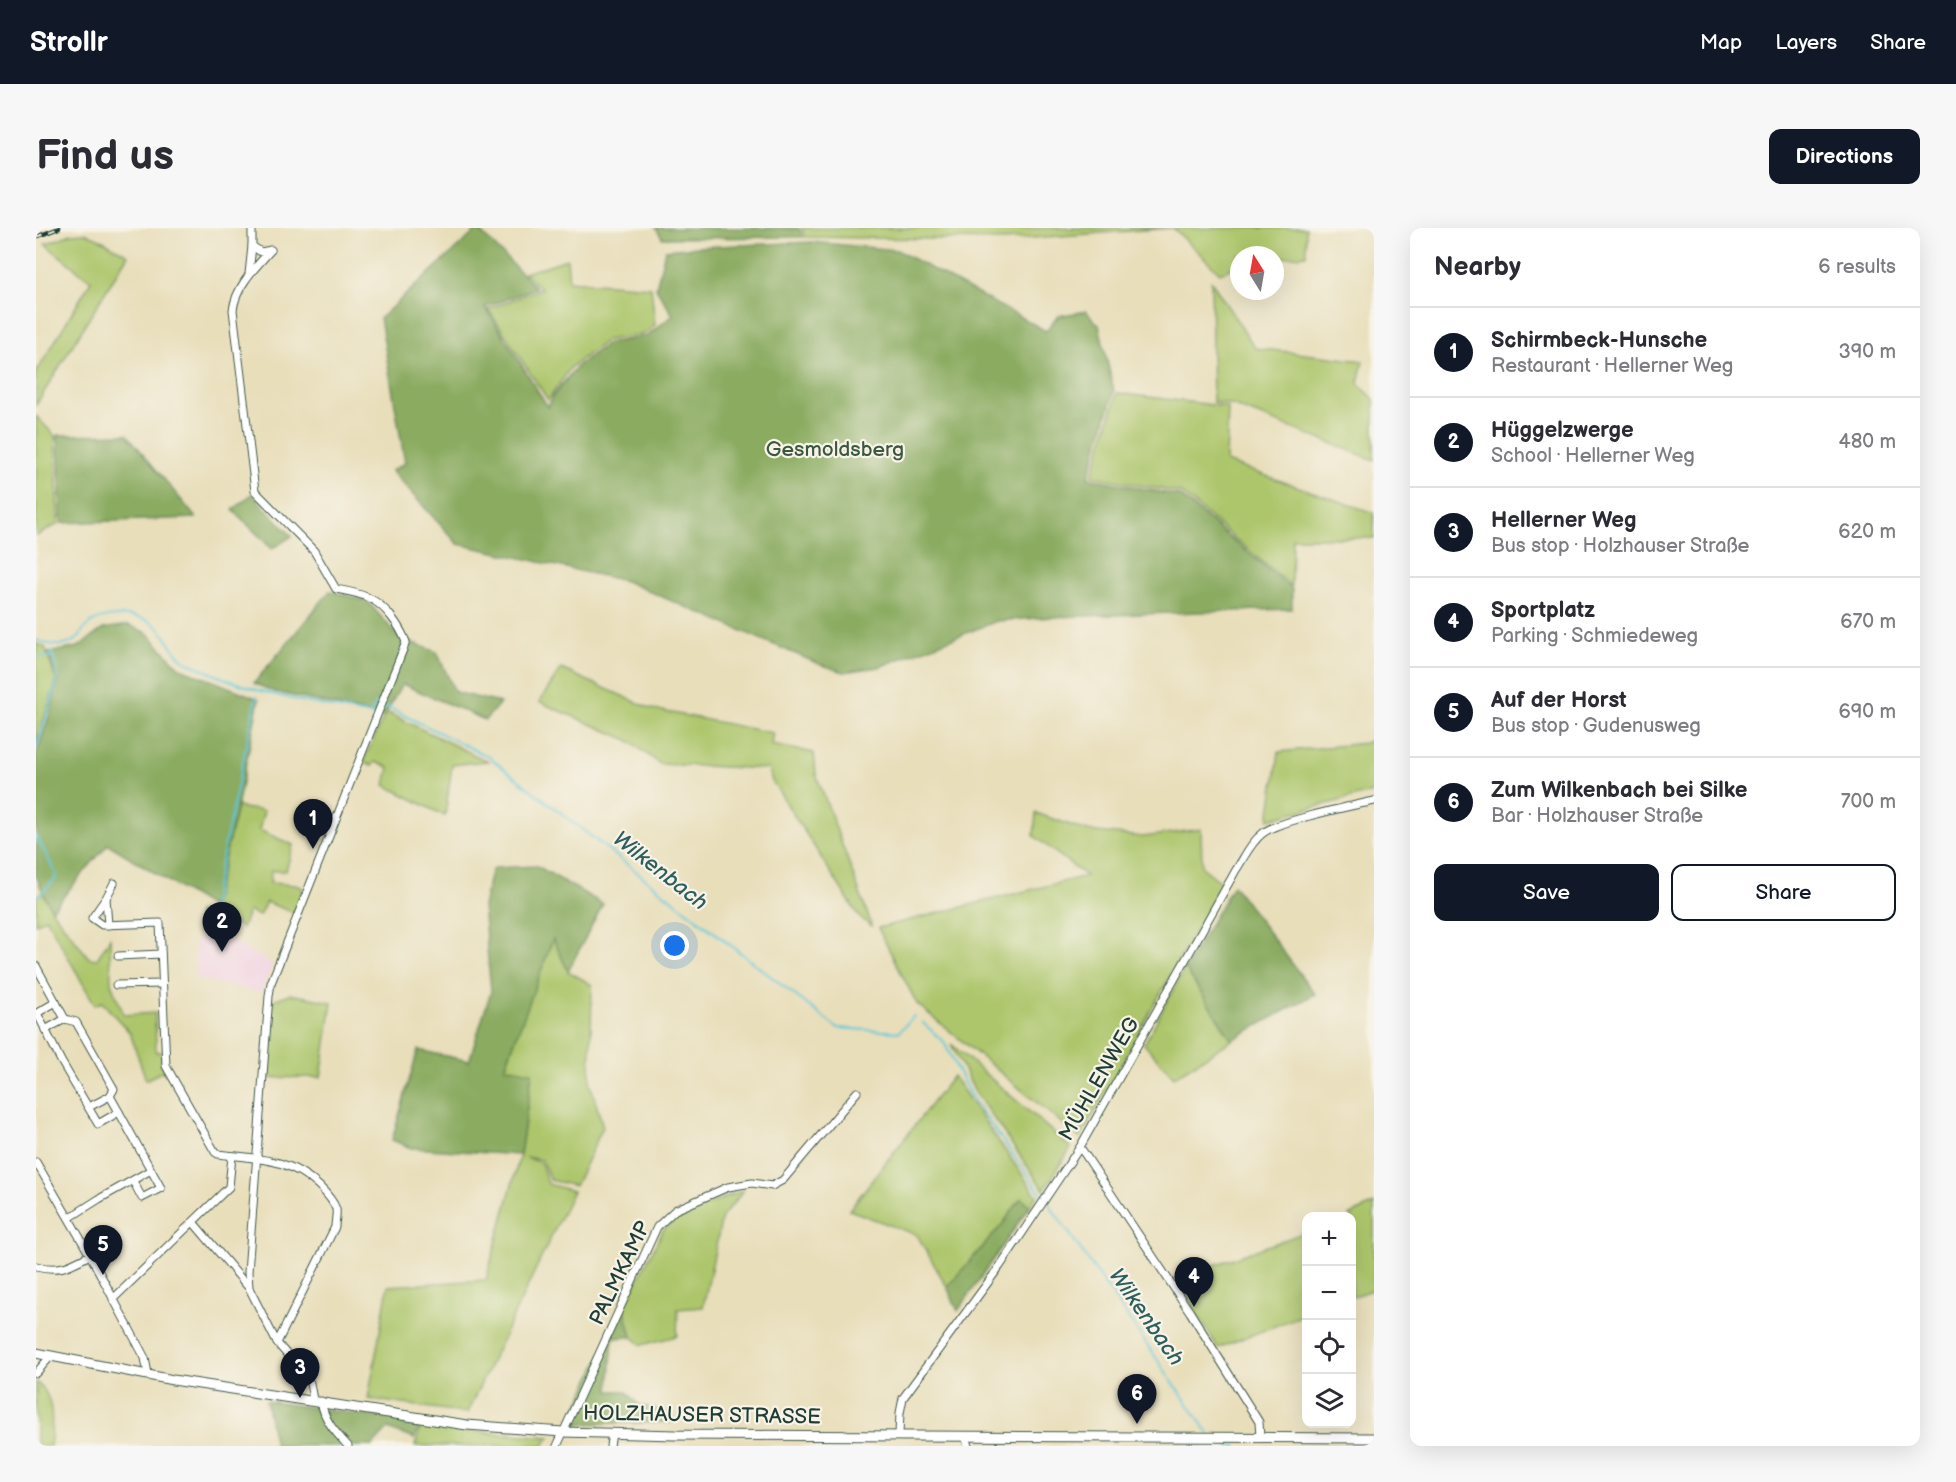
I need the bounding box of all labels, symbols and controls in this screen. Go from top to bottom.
text: Strollr [30,26,108,59]
text: Map [1700,30,1742,55]
text: Layers [1775,30,1837,55]
text: Share [1870,30,1926,55]
button: Directions [1769,129,1920,184]
text: Find us [36,131,174,182]
north arrow [1230,246,1284,300]
text: Nearby [1434,252,1521,283]
text: 6 results [1818,255,1896,279]
text: Schirmbeck-Hunsche [1491,327,1707,354]
text: 1 [1449,340,1458,364]
text: 390 m [1838,340,1896,364]
text: Restaurant · Hellerner Weg [1491,354,1733,378]
text: Hüggelzwerge [1491,417,1634,444]
text: 2 [1448,430,1459,454]
text: 480 m [1838,430,1896,454]
park label: Gesmoldsberg [766,437,904,462]
text: School · Hellerner Weg [1491,444,1695,468]
text: Hellerner Weg [1491,507,1636,534]
text: 3 [1448,520,1459,544]
text: 620 m [1838,520,1896,544]
text: Bus stop · Holzhauser Straße [1491,534,1749,558]
text: Sportplatz [1491,597,1595,624]
text: 4 [1448,610,1459,634]
text: 670 m [1840,610,1896,634]
text: Parking · Schmiedeweg [1491,624,1698,648]
text: Auf der Horst [1491,687,1627,714]
text: 5 [1448,700,1459,724]
text: 690 m [1839,700,1896,724]
text: Bus stop · Gudenusweg [1491,714,1701,738]
text: Zum Wilkenbach bei Silke [1491,777,1747,804]
text: 6 [1447,790,1460,814]
text: 700 m [1841,790,1896,814]
pin: 1 [294,800,332,849]
text: Bar · Holzhauser Straße [1491,804,1703,828]
water label: Wilkenbach [607,826,713,916]
button: Save [1434,864,1659,921]
button: Share [1671,864,1896,921]
pin: 2 [202,902,242,952]
your location [660,931,689,960]
street label: MÜHLENWEG [1054,1013,1145,1145]
map controls [1302,1212,1356,1428]
button: + [1302,1212,1356,1266]
street label: PALMKAMP [584,1217,656,1329]
pin: 5 [84,1226,122,1275]
pin: 4 [1174,1258,1214,1307]
water label: Wilkenbach [1102,1263,1190,1371]
button: − [1302,1266,1356,1320]
button: locate [1302,1320,1356,1374]
pin: 3 [280,1348,320,1398]
pin: 6 [1118,1374,1156,1424]
button: layers [1302,1374,1356,1428]
street label: HOLZHAUSER STRASSE [583,1400,821,1430]

